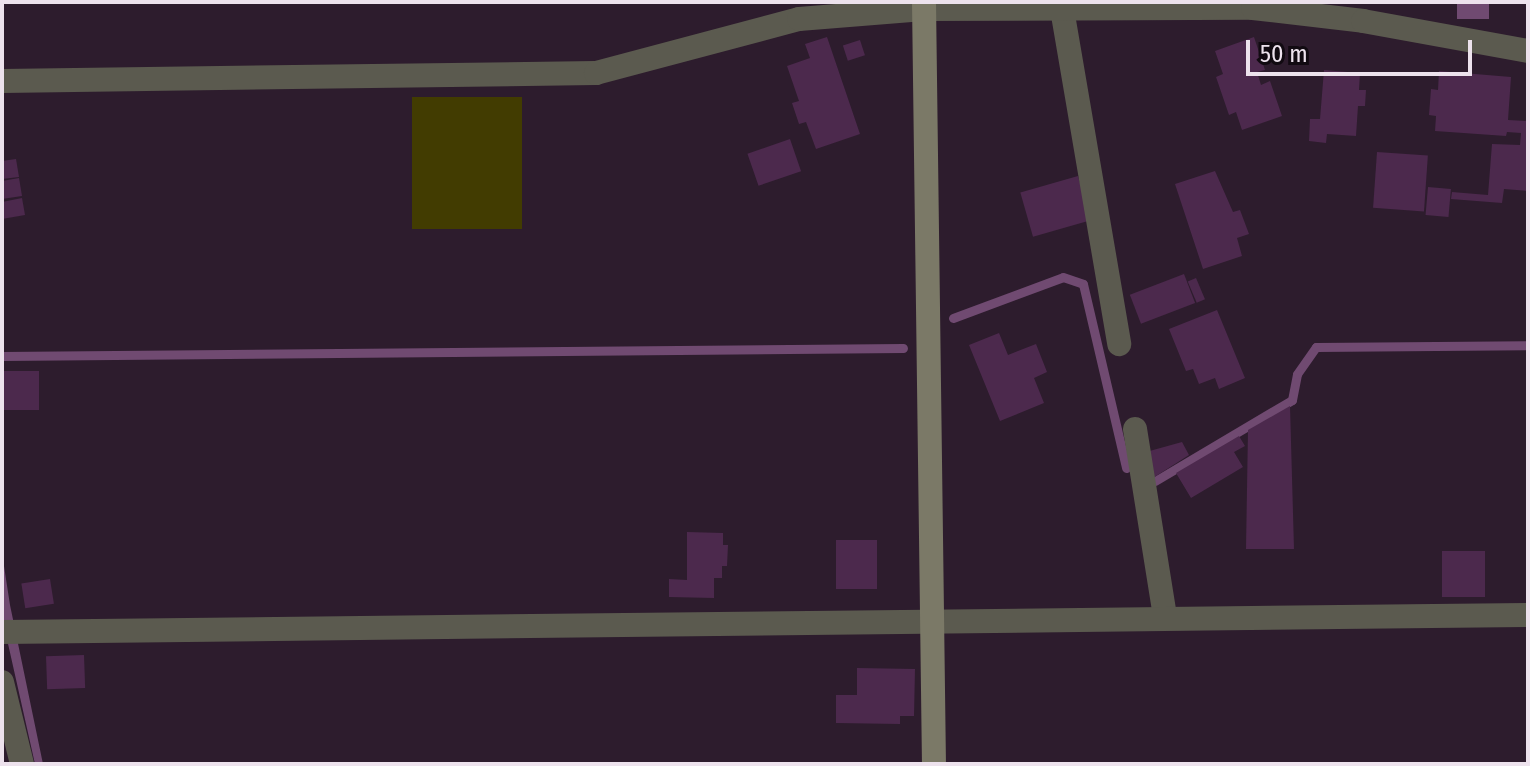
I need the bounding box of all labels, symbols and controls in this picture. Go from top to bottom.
scale bar [1250,24,1476,74]
text: 50 m [1260,40,1308,68]

